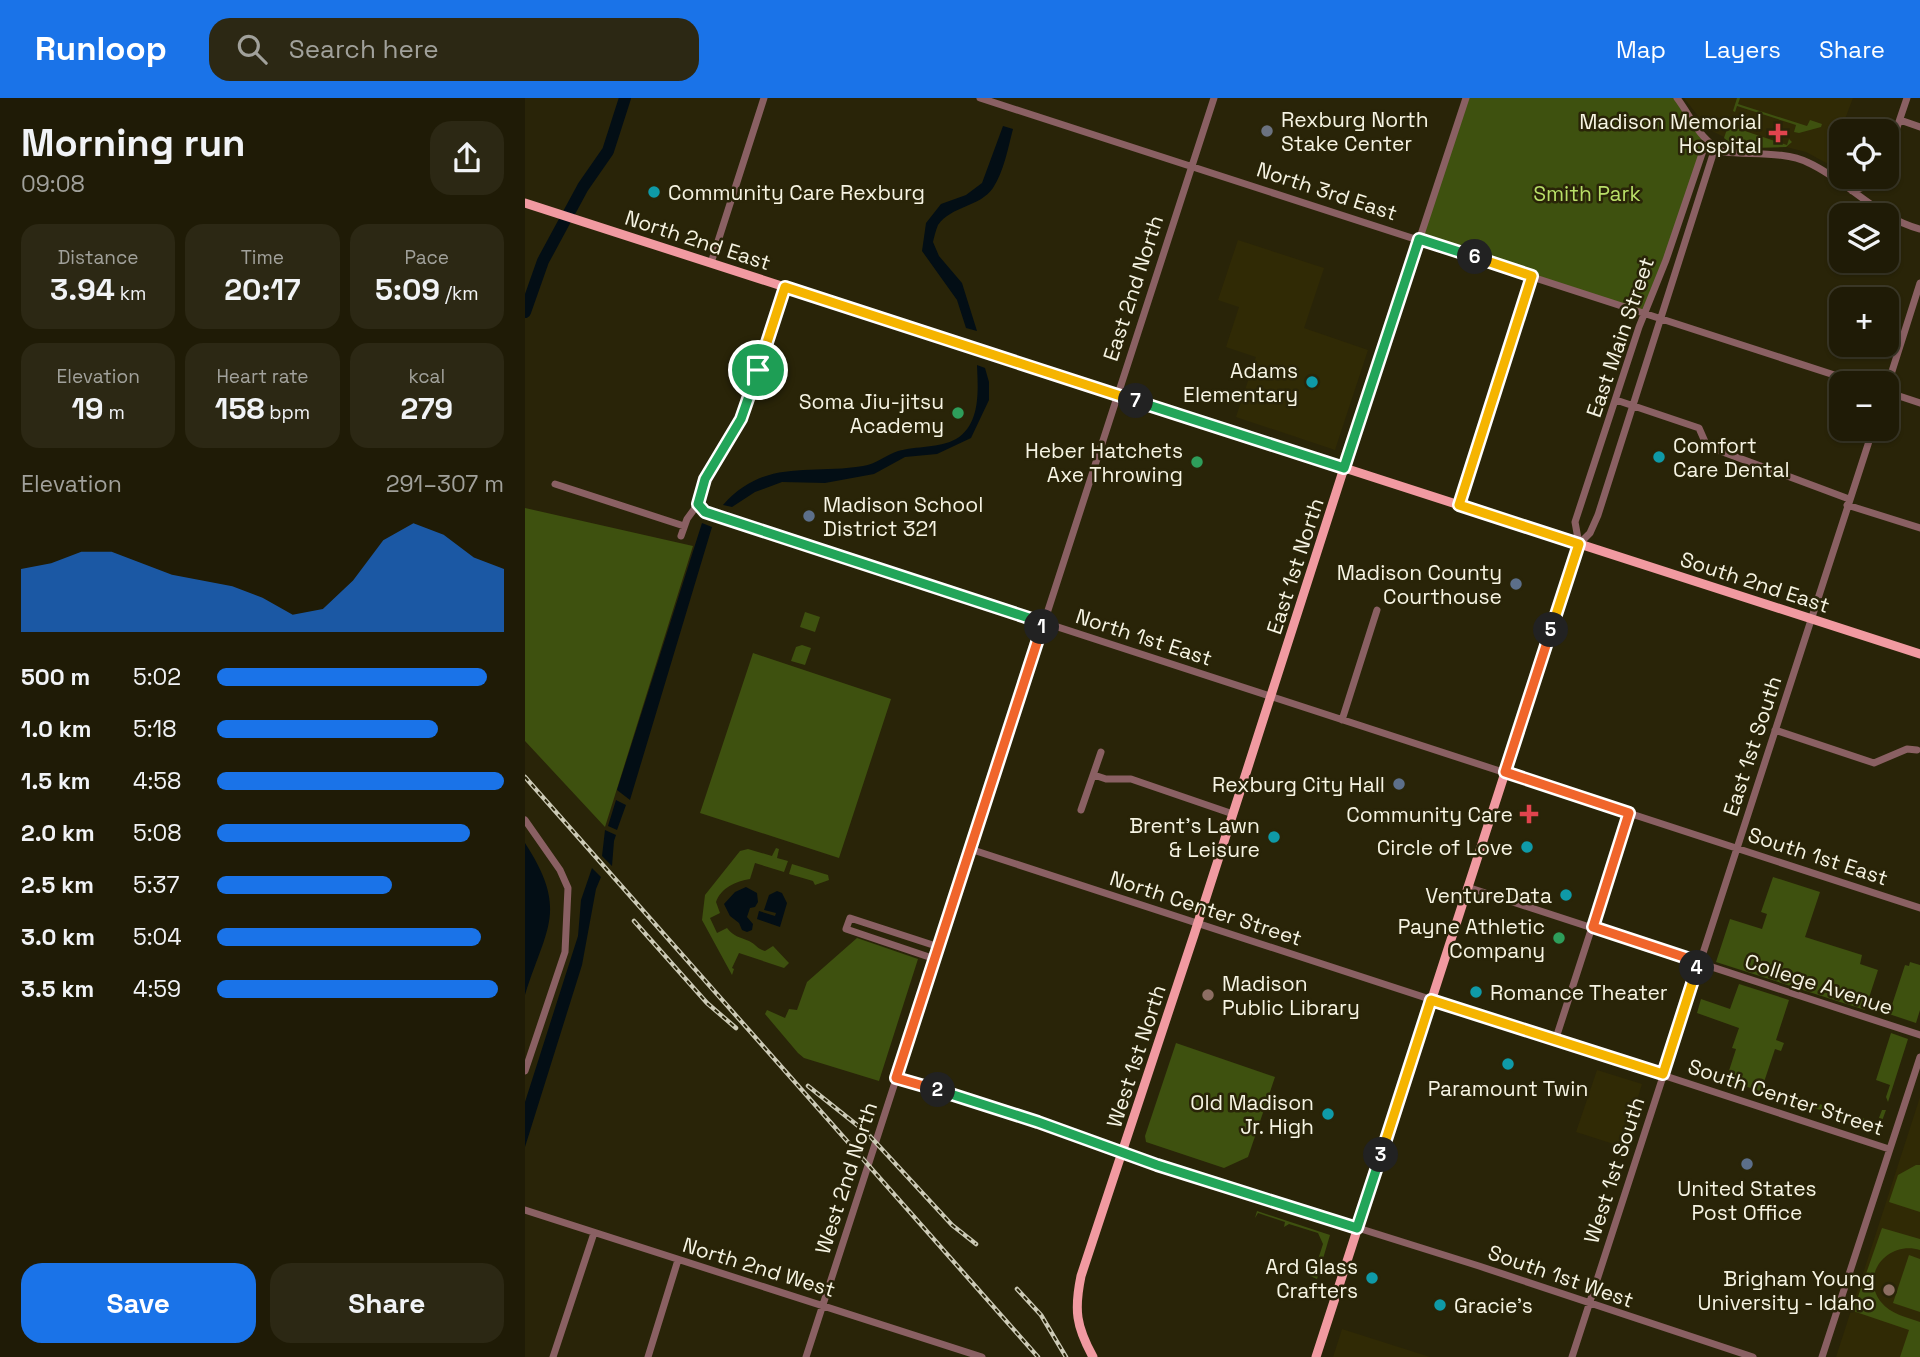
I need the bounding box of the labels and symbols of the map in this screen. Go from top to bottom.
place label: Rexburg North Stake Center [1281,106,1429,157]
place label: Madison Memorial Hospital [1579,108,1762,159]
marker: Rexburg North Stake Center [1259,123,1275,139]
marker: Madison Memorial Hospital [1768,123,1788,143]
street label: North 3rd East [1253,156,1401,226]
place label: Community Care Rexburg [668,179,925,206]
park label: Smith Park [1533,180,1641,207]
marker: Community Care Rexburg [646,184,662,200]
street label: North 2nd East [622,204,774,276]
street label: East 2nd North [1097,212,1169,364]
pin: 6 [1457,240,1493,274]
street label: East Main Street [1580,253,1660,421]
pin [728,340,788,400]
place label: Adams Elementary [1183,357,1298,408]
marker: Adams Elementary [1304,374,1320,390]
pin: 7 [1119,384,1153,418]
place label: Soma Jiu-jitsu Academy [799,388,944,439]
marker: Soma Jiu-jitsu Academy [950,405,966,421]
place label: Comfort Care Dental [1673,432,1790,483]
place label: Heber Hatchets Axe Throwing [1025,437,1183,488]
marker: Comfort Care Dental [1651,449,1667,465]
marker: Heber Hatchets Axe Throwing [1189,454,1205,470]
place label: Madison School District 321 [823,491,983,542]
street label: East 1st North [1260,494,1330,638]
marker: Madison School District 321 [801,508,817,524]
street label: South 2nd East [1677,545,1833,619]
place label: Madison County Courthouse [1337,559,1502,610]
marker: Madison County Courthouse [1508,576,1524,592]
street label: North 1st East [1072,602,1216,672]
pin: 1 [1025,610,1059,644]
pin: 5 [1534,612,1569,648]
street label: East 1st South [1717,673,1787,819]
place label: Rexburg City Hall [1212,771,1385,798]
marker: Rexburg City Hall [1391,776,1407,792]
place label: Community Care [1346,801,1513,828]
marker: Community Care [1519,804,1539,824]
place label: Brent's Lawn & Leisure [1129,812,1260,863]
street label: South 1st East [1745,821,1891,891]
marker: Brent's Lawn & Leisure [1266,829,1282,845]
place label: Circle of Love [1377,834,1513,861]
marker: Circle of Love [1519,839,1535,855]
street label: North Center Street [1106,864,1306,952]
place label: VentureData [1425,882,1552,909]
marker: VentureData [1558,887,1574,903]
place label: Payne Athletic Company [1398,913,1545,964]
marker: Payne Athletic Company [1551,930,1567,946]
street label: College Avenue [1741,947,1897,1021]
pin: 4 [1679,950,1715,986]
place label: Madison Public Library [1222,970,1360,1021]
place label: Romance Theater [1490,979,1668,1006]
street label: West 1st North [1100,981,1172,1131]
marker: Romance Theater [1468,984,1484,1000]
marker: Madison Public Library [1200,987,1216,1003]
street label: South Center Street [1685,1053,1887,1141]
marker: Paramount Twin [1500,1056,1516,1072]
pin: 2 [921,1072,955,1108]
place label: Paramount Twin [1428,1075,1588,1102]
place label: Old Madison Jr. High [1190,1089,1314,1140]
street label: West 1st South [1578,1093,1650,1247]
street label: West 2nd North [809,1099,883,1257]
marker: Old Madison Jr. High [1320,1106,1336,1122]
pin: 3 [1363,1138,1399,1172]
marker: United States Post Office [1739,1156,1755,1172]
place label: United States Post Office [1677,1175,1817,1226]
street label: North 2nd West [679,1231,839,1303]
street label: South 1st West [1485,1238,1637,1314]
place label: Ard Glass Crafters [1265,1253,1358,1304]
place label: Brigham Young University - Idaho [1698,1265,1875,1316]
marker: Ard Glass Crafters [1364,1270,1380,1286]
marker: Brigham Young University - Idaho [1881,1282,1897,1298]
place label: Gracie's [1454,1292,1533,1319]
marker: Gracie's [1432,1297,1448,1313]

